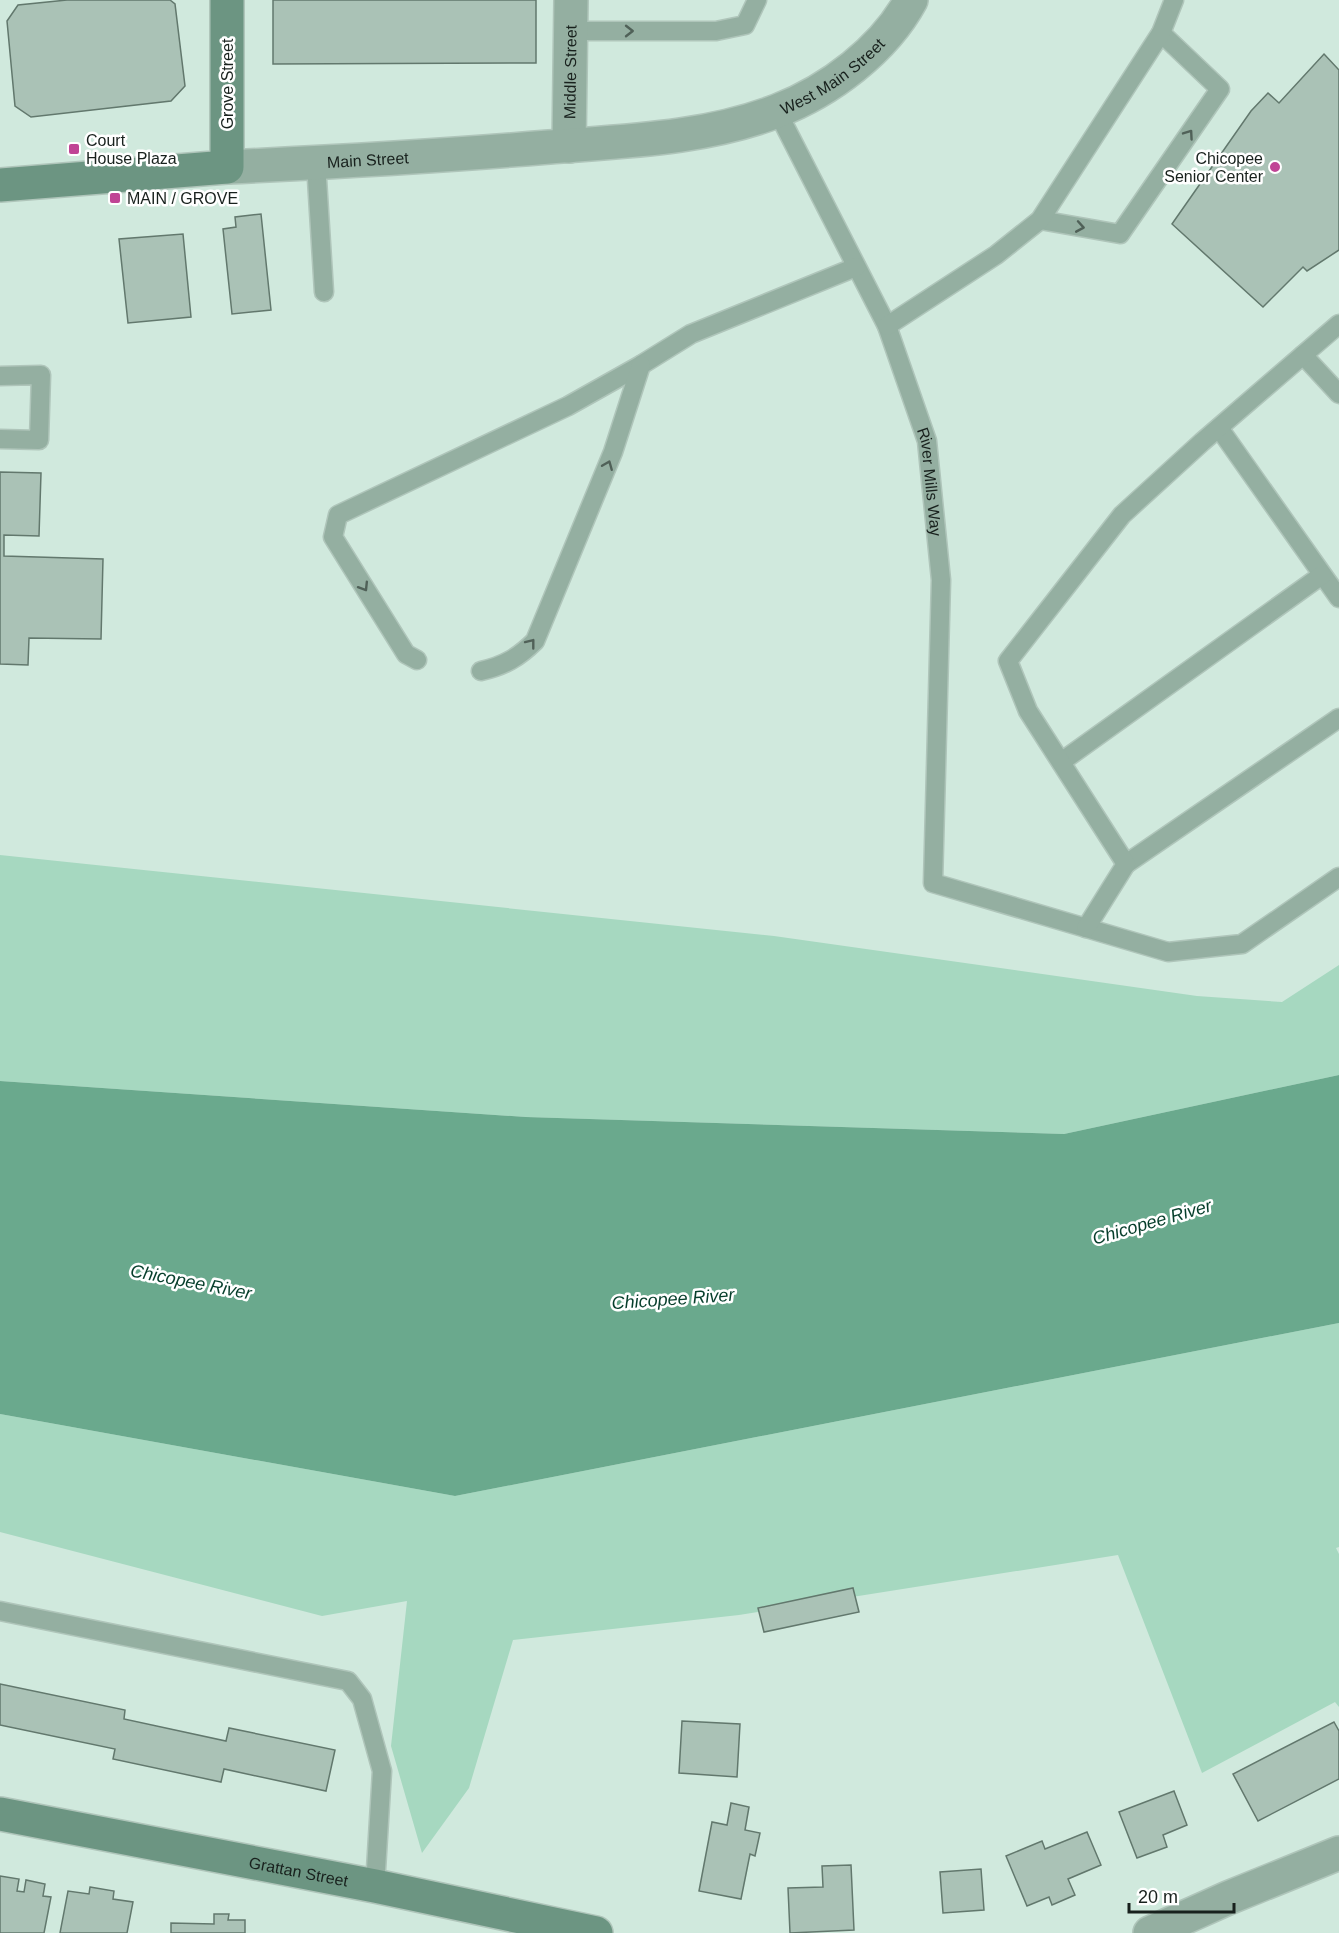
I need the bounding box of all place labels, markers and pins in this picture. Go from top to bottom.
place label: Court House Plaza [86,132,177,167]
marker: Court House Plaza [67,142,81,156]
place label: Chicopee Senior Center [1164,150,1264,185]
marker: Chicopee Senior Center [1268,160,1282,174]
place label: MAIN / GROVE [127,190,238,207]
marker: MAIN / GROVE [108,191,122,205]

